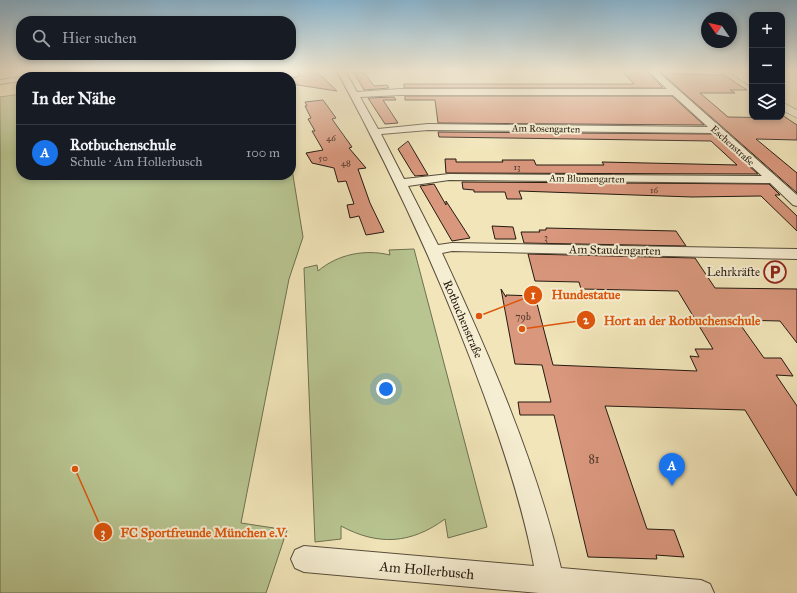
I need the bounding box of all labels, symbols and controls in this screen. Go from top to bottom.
north arrow [701,12,737,48]
map controls [749,12,785,120]
button: + [749,12,785,48]
search box [16,16,296,60]
icon: search [30,27,52,49]
text: Hier suchen [62,29,137,47]
button: − [749,48,785,84]
button: layers [749,84,785,120]
text: In der Nähe [32,88,116,109]
street label: Am Rosengarten [511,122,581,136]
street label: Eschenstraße [708,123,757,168]
house number: 46 [326,132,336,143]
text: Rotbuchenschule [70,136,176,154]
text: A [41,145,49,161]
text: 100 m [246,145,280,161]
house number: 50 [318,152,328,163]
text: Schule · Am Hollerbusch [70,154,202,170]
house number: 48 [341,157,351,168]
house number: 13 [513,161,521,172]
street label: Am Blumengarten [548,172,625,186]
house number: 16 [650,184,658,195]
house number: 3 [544,232,548,244]
street label: Am Staudengarten [568,242,662,259]
parking icon: Lehrkräfte [762,259,788,285]
place label: Lehrkräfte [707,265,760,279]
street label: Rotbuchenstraße [440,278,486,360]
callout: Hundestatue [523,282,628,307]
text: Hundestatue [552,287,621,303]
text: 1 [531,288,536,302]
callout: Hort an der Rotbuchenschule [576,308,769,333]
house number: 79b [515,311,531,323]
text: 2 [583,313,590,327]
text: Hort an der Rotbuchenschule [604,313,761,329]
your location [376,379,396,399]
house number: 81 [588,452,600,466]
pin: A [659,453,685,486]
callout: FC Sportfreunde München e.V. [93,520,296,545]
text: FC Sportfreunde München e.V. [121,525,288,541]
text: 3 [101,526,106,541]
street label: Am Hollerbusch [378,558,475,583]

